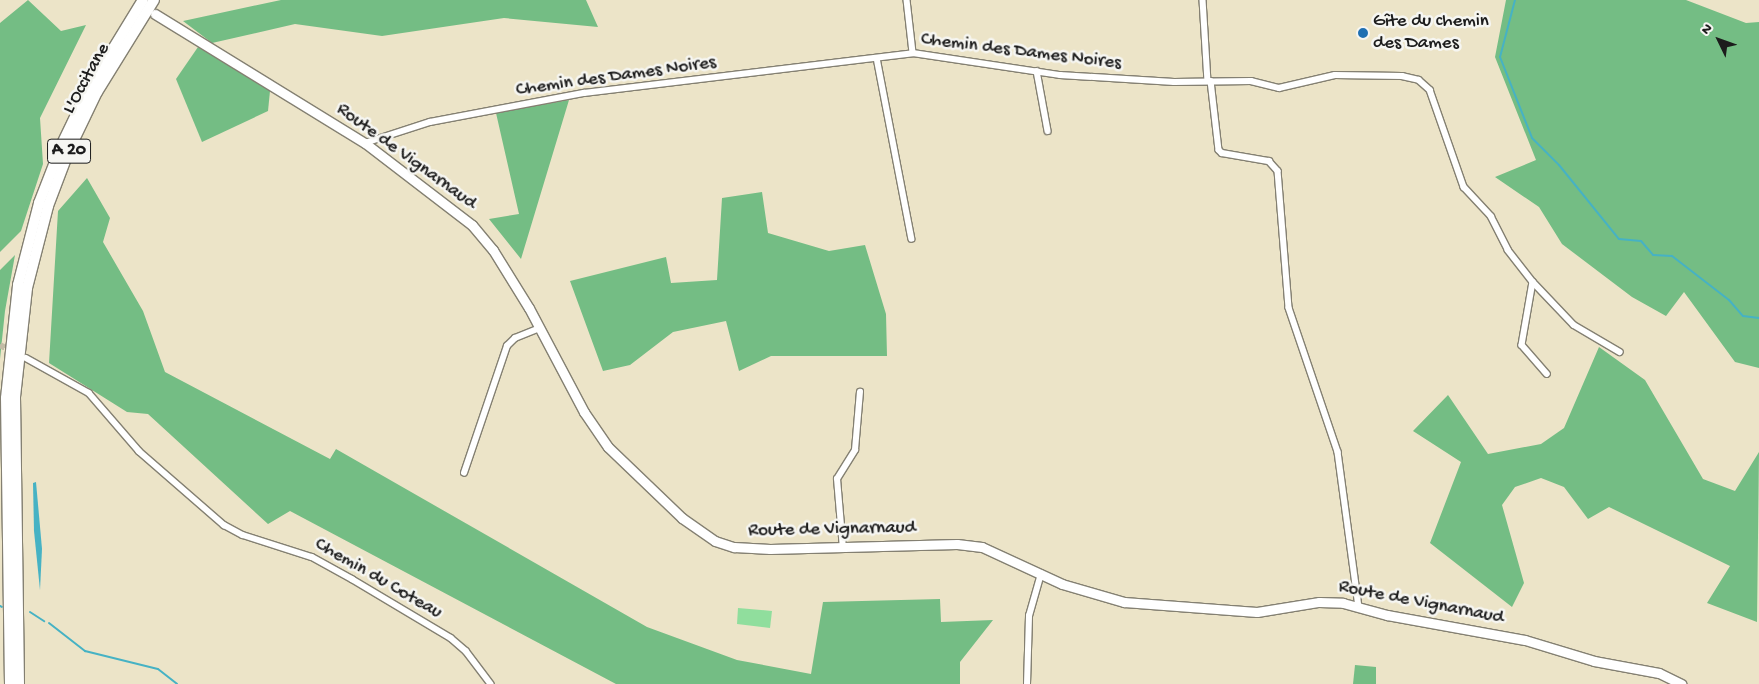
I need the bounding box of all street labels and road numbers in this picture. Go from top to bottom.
street label: Chemin des Dames Noires [920,28,1122,76]
street label: L'Occitane [58,40,116,118]
street label: Chemin des Dames Noires [515,52,717,102]
street label: Route de Vignarnaud [331,99,481,215]
road number: A 20 [46,136,92,166]
street label: Route de Vignarnaud [748,517,916,543]
street label: Chemin du Coteau [310,533,446,625]
street label: Route de Vignarnaud [1337,576,1505,630]

